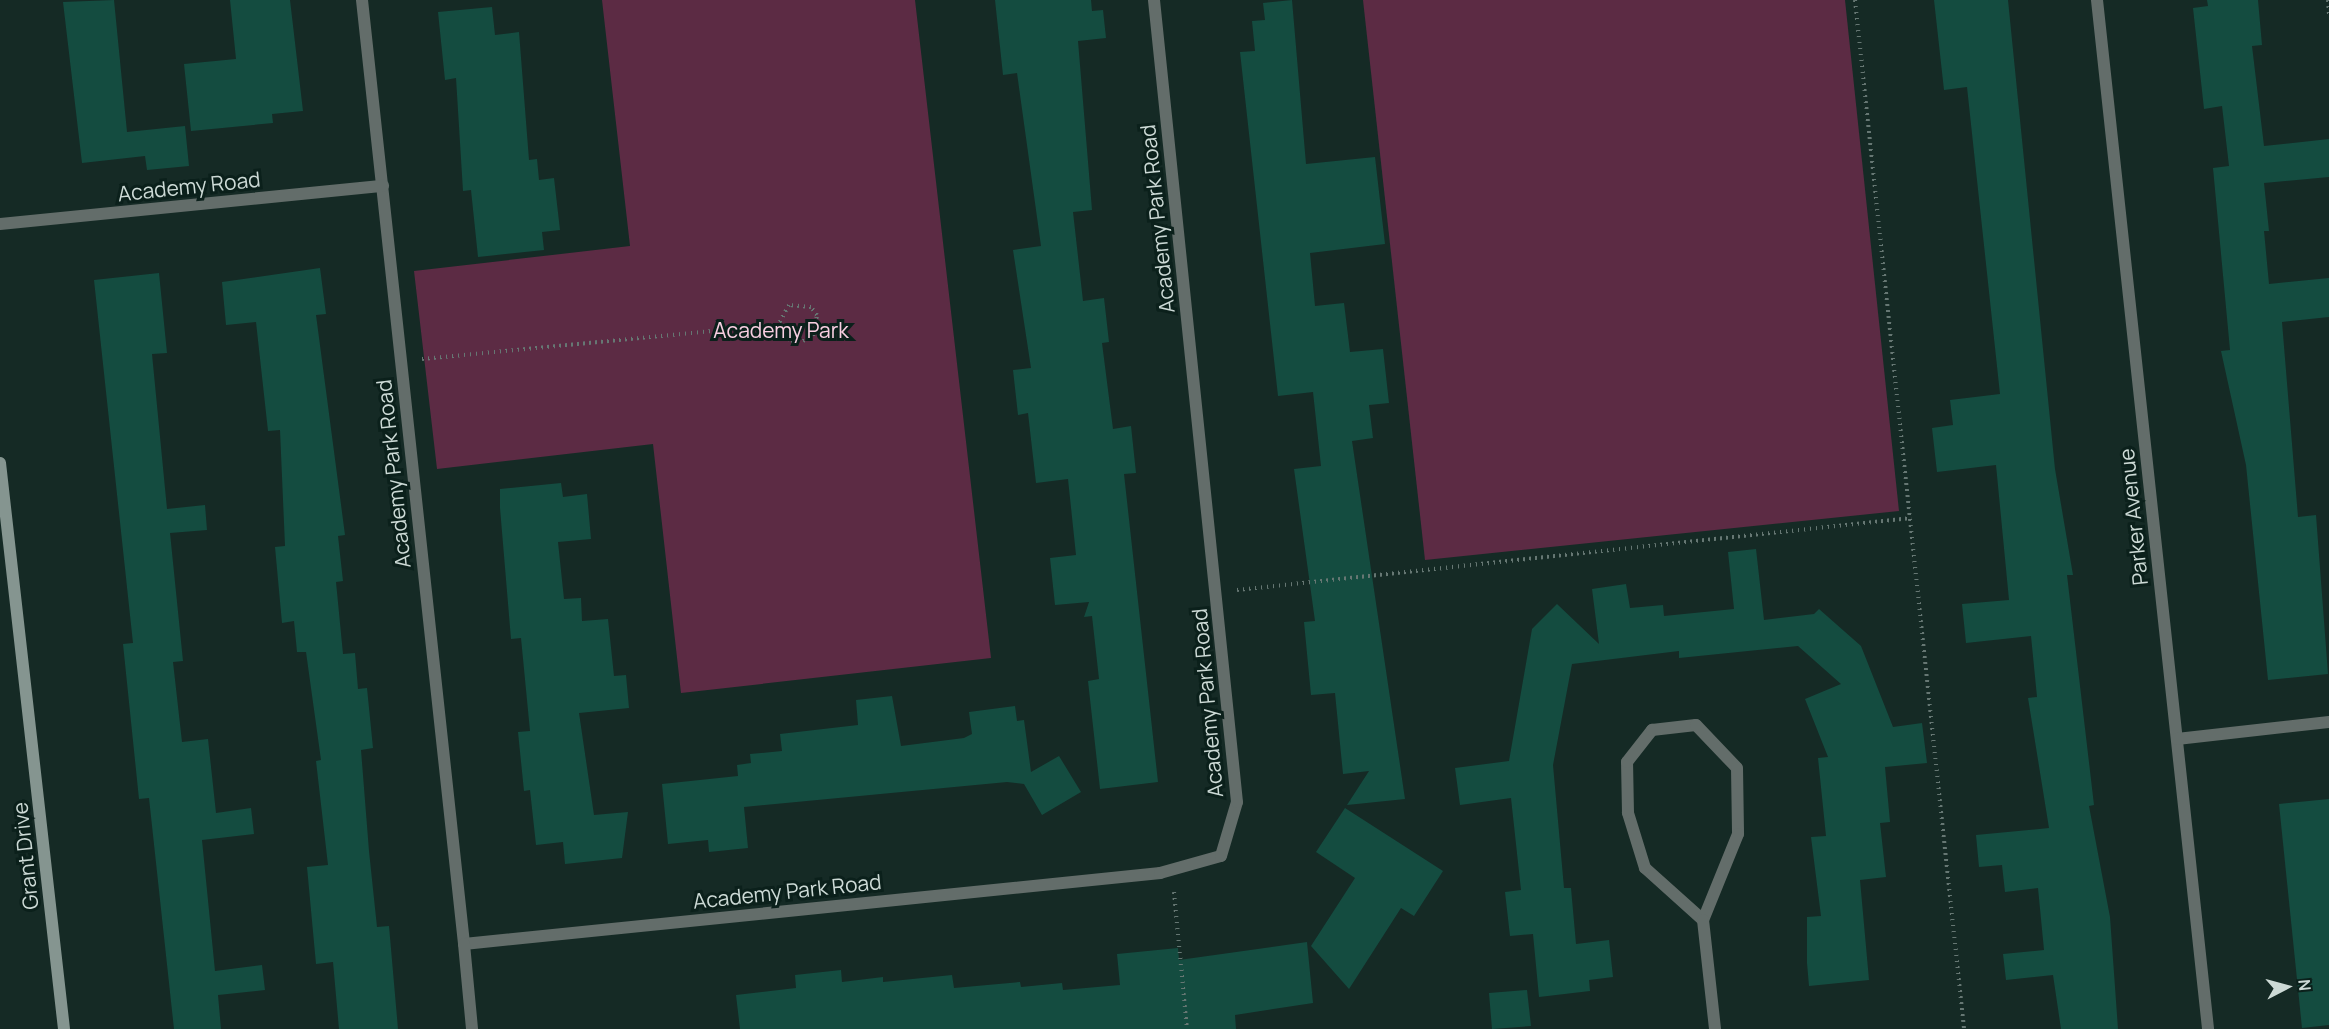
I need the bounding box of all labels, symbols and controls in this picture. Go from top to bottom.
street label: Academy Park Road [1135,123,1179,315]
street label: Academy Road [116,166,262,206]
park label: Academy Park [713,317,849,343]
street label: Academy Park Road [371,378,415,570]
street label: Parker Avenue [2113,447,2153,587]
street label: Academy Park Road [1186,608,1228,798]
street label: Grant Drive [7,801,43,911]
street label: Academy Park Road [691,869,883,913]
north arrow [2257,957,2317,1017]
text: N [2293,978,2316,992]

